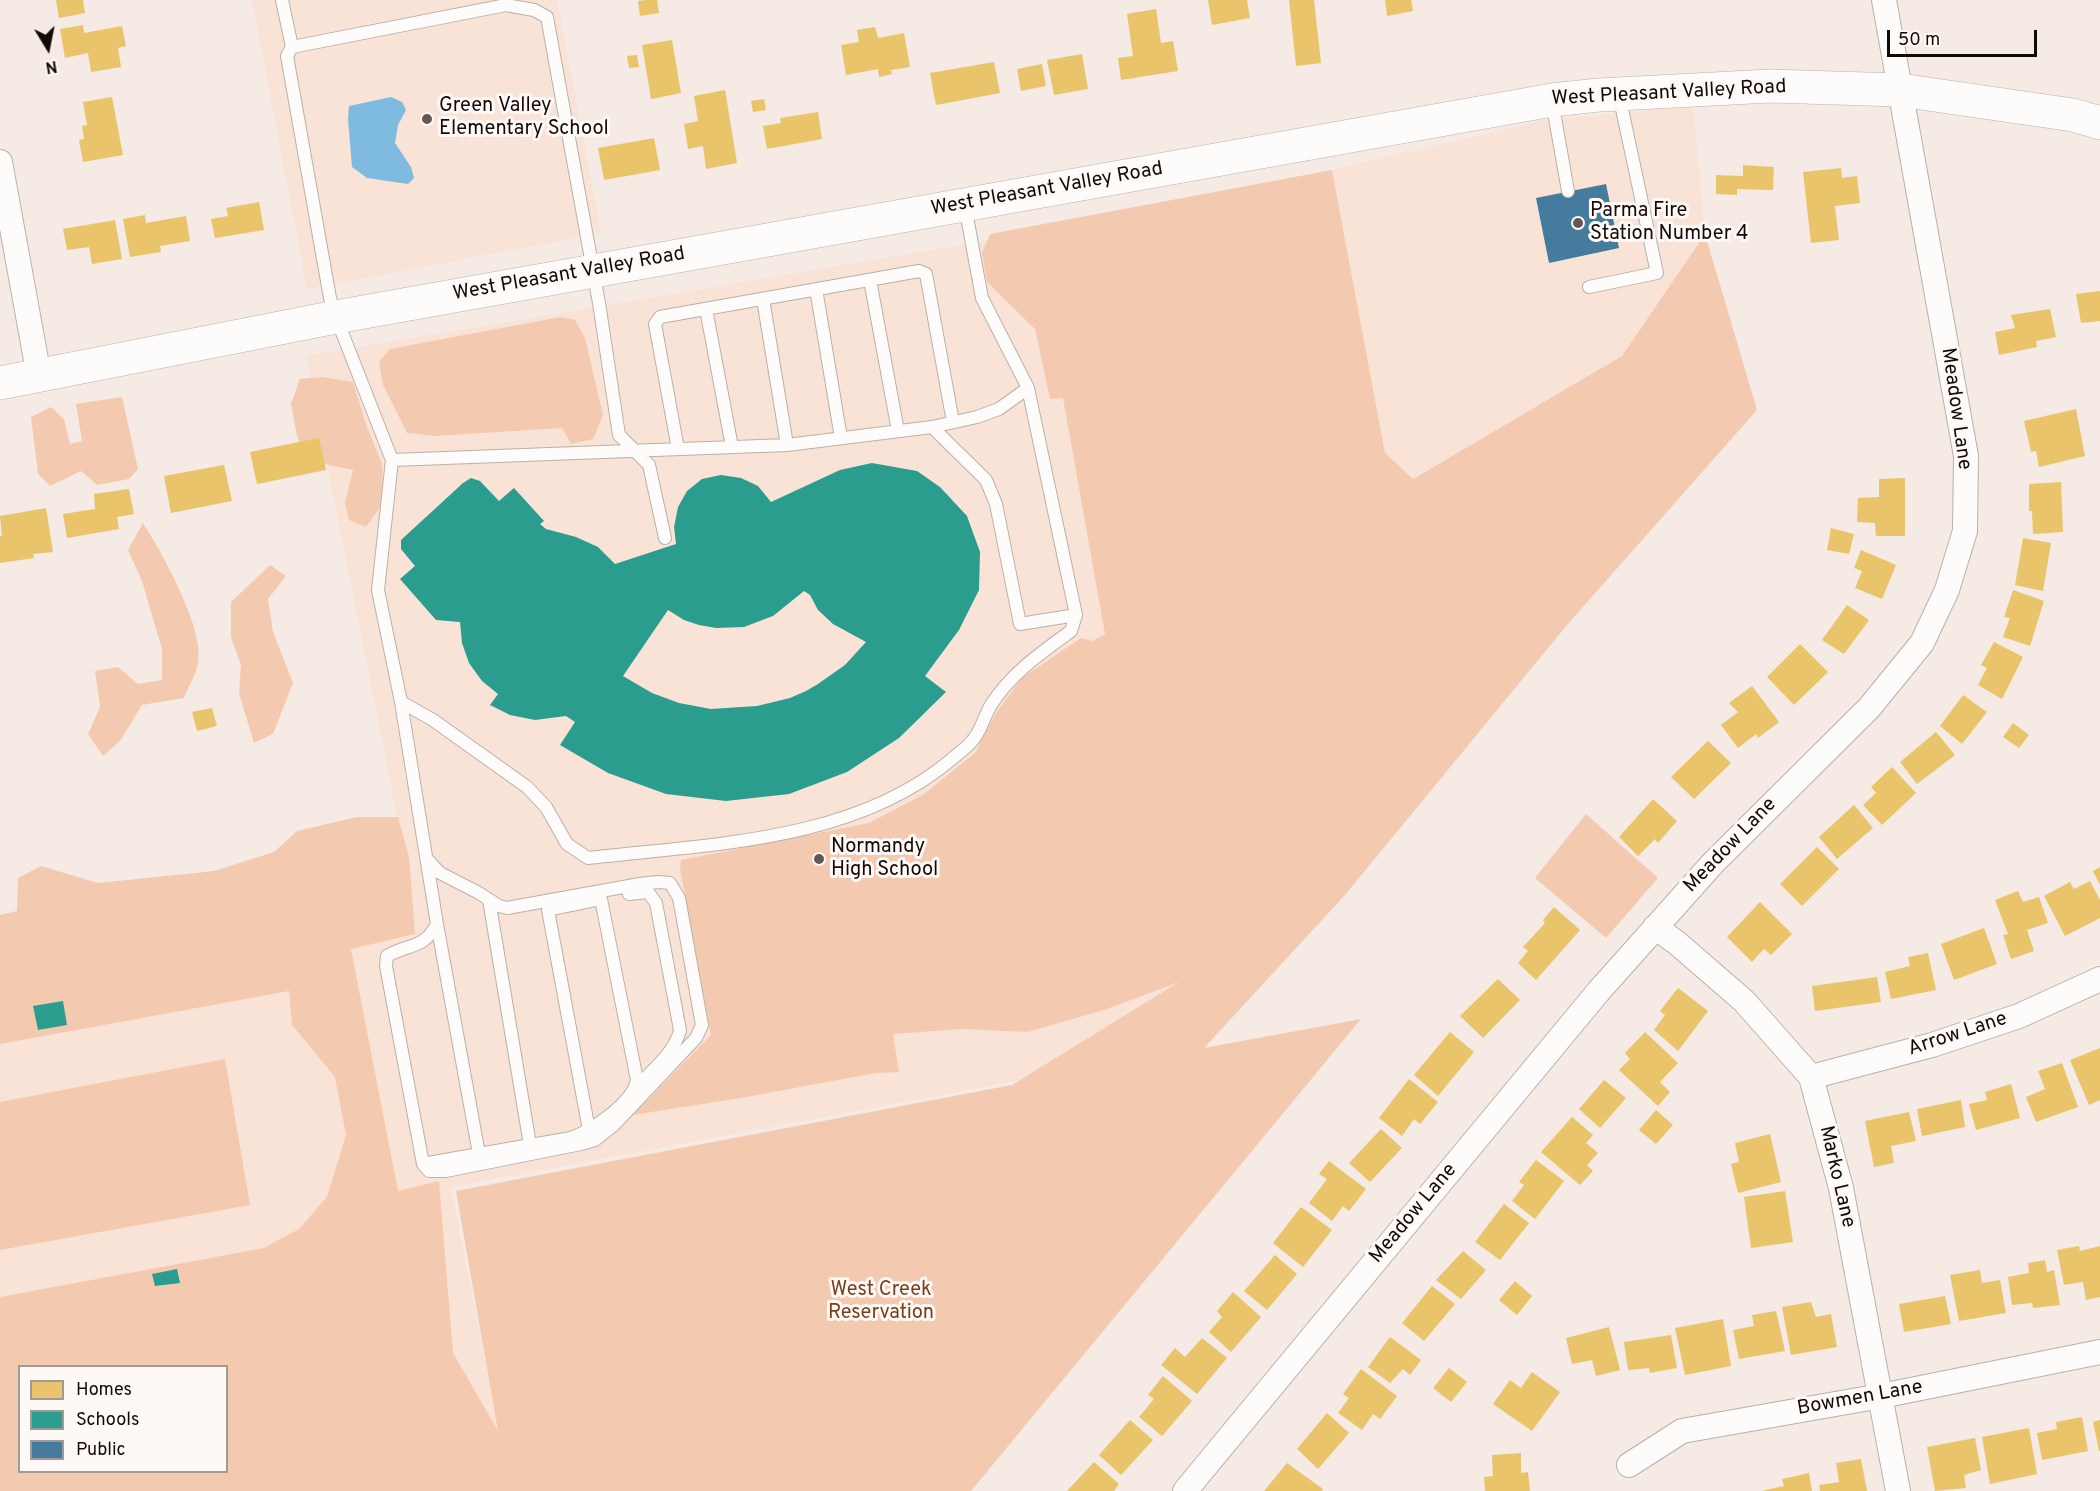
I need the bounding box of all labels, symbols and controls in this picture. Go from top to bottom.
north arrow [18,18,78,78]
scale bar [1890,18,2040,56]
text: 50 m [1898,29,1940,52]
text: N [44,55,59,77]
street label: West Pleasant Valley Road [1551,76,1787,112]
place label: Green Valley Elementary School [439,95,609,142]
marker: Green Valley Elementary School [420,112,434,126]
street label: West Pleasant Valley Road [929,158,1165,222]
place label: Parma Fire Station Number 4 [1590,200,1749,247]
marker: Parma Fire Station Number 4 [1571,216,1585,230]
street label: West Pleasant Valley Road [451,243,687,307]
street label: Meadow Lane [1935,346,1975,472]
street label: Meadow Lane [1680,793,1782,899]
place label: Normandy High School [831,836,938,883]
marker: Normandy High School [812,852,826,866]
street label: Arrow Lane [1905,1008,2011,1062]
street label: Marko Lane [1813,1124,1859,1230]
street label: Meadow Lane [1365,1159,1463,1269]
park label: West Creek Reservation [828,1279,934,1326]
legend [18,1365,228,1473]
street label: Bowmen Lane [1795,1376,1925,1422]
text: Homes [76,1379,132,1402]
text: Schools [76,1409,139,1432]
text: Public [76,1439,126,1462]

